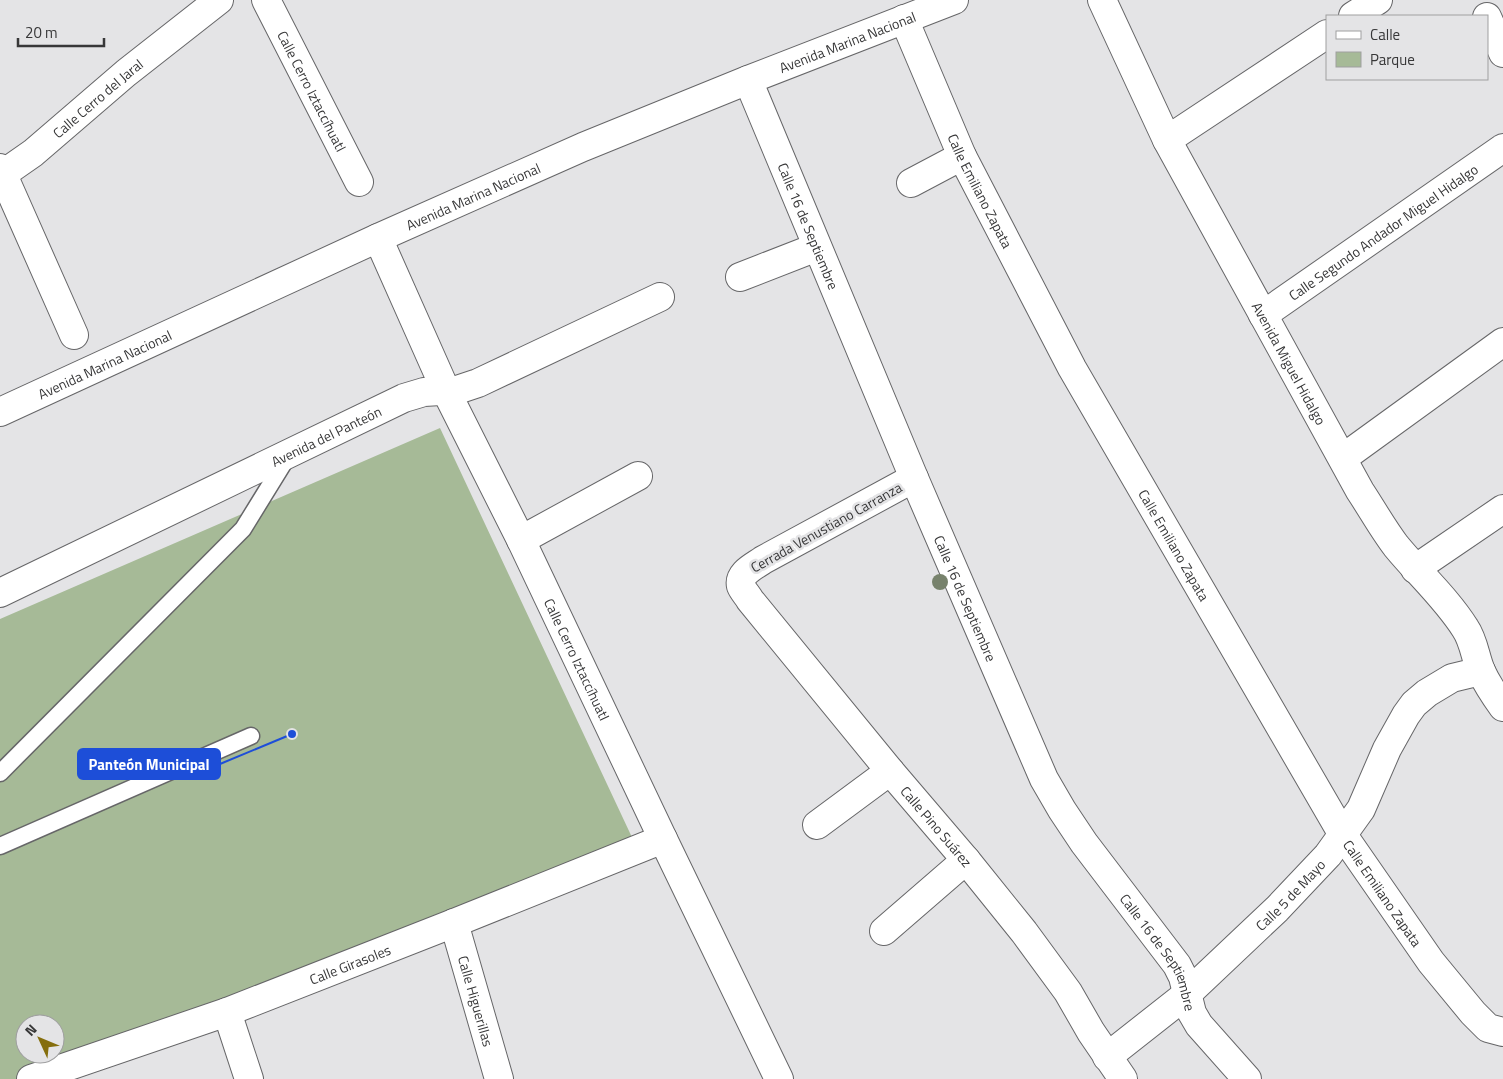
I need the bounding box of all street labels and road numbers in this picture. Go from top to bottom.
street label: Avenida Marina Nacional [776,5,919,78]
street label: Calle Cerro Iztaccíhuatl [273,27,352,155]
street label: Calle Cerro del Jaral [48,53,147,142]
street label: Calle Emiliano Zapata [943,130,1018,252]
street label: Avenida Marina Nacional [402,157,544,235]
street label: Calle Segundo Andador Miguel Hidalgo [1284,158,1482,305]
street label: Calle 16 de Septiembre [773,159,845,292]
street label: Avenida Miguel Hidalgo [1247,298,1332,428]
street label: Avenida Marina Nacional [34,324,175,404]
street label: Avenida del Panteón [267,400,385,471]
street label: Cerrada Venustiano Carranza [746,477,906,577]
street label: Calle Emiliano Zapata [1134,485,1215,605]
street label: Calle 16 de Septiembre [929,532,1002,664]
street label: Calle Cerro Iztaccíhuatl [539,594,616,724]
street label: Calle Pino Suárez [896,781,978,871]
street label: Calle Emiliano Zapata [1339,835,1428,951]
street label: Calle 5 de Mayo [1250,854,1330,935]
street label: Calle 16 de Septiembre [1115,889,1202,1013]
street label: Calle Girasoles [306,938,393,989]
street label: Calle Higuerillas [453,953,499,1049]

